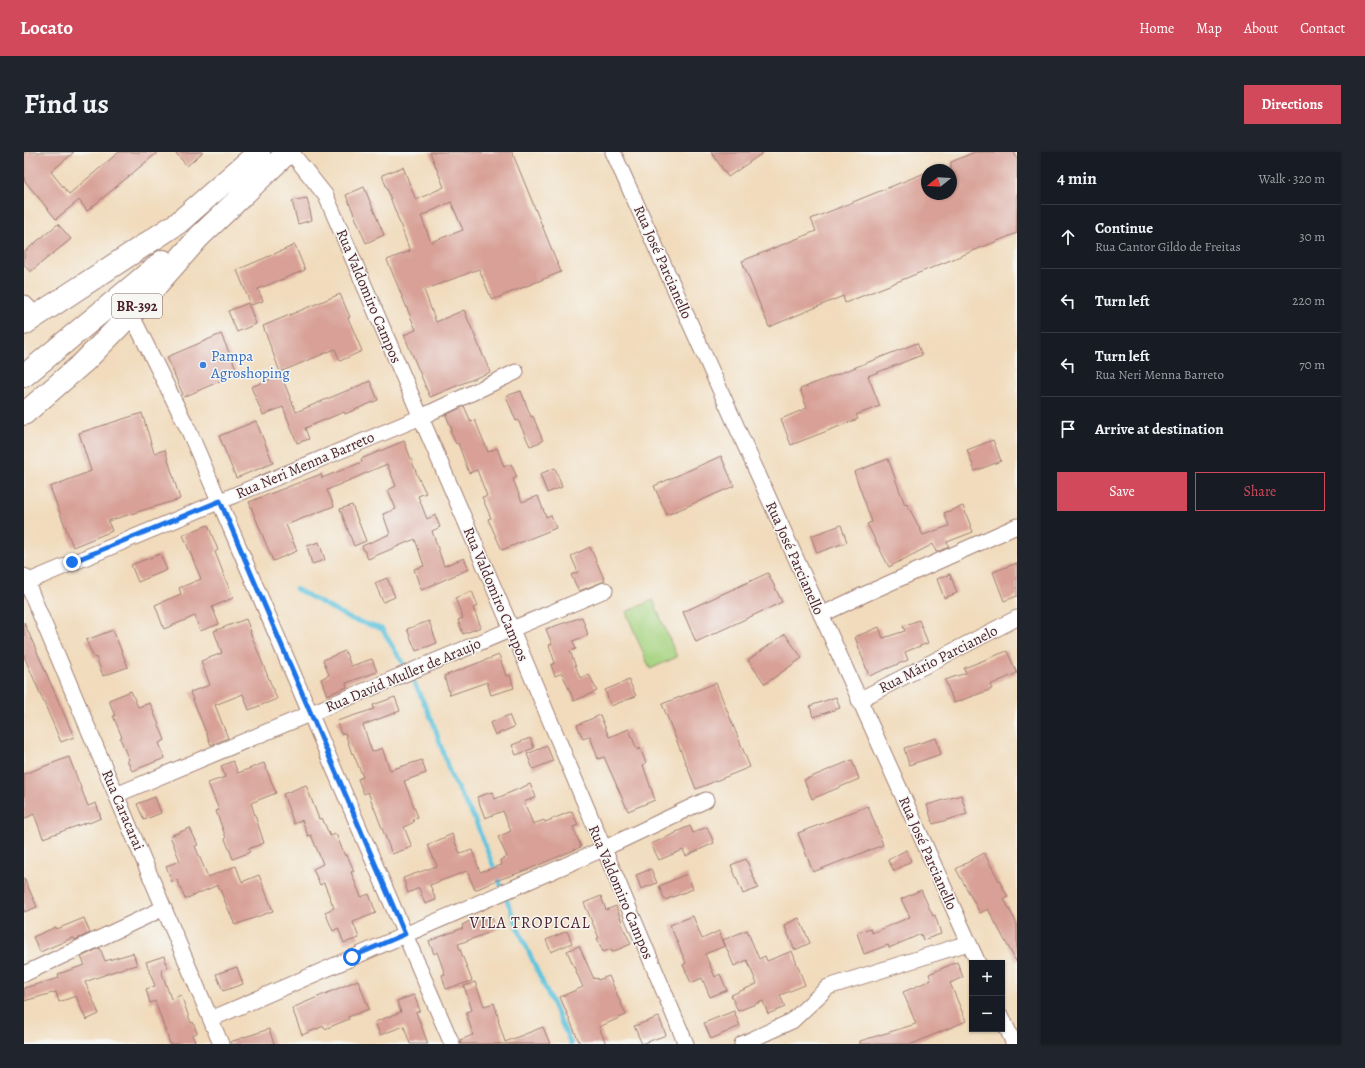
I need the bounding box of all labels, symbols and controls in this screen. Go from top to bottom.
text: Locato [20,15,73,41]
text: Home [1139,19,1174,38]
text: Map [1196,19,1222,38]
text: About [1244,19,1278,38]
text: Contact [1300,19,1345,38]
text: Find us [24,85,109,123]
button: Directions [1244,85,1341,124]
north arrow [921,164,957,200]
text: 4 min [1057,167,1097,190]
text: Walk · 320 m [1259,170,1325,187]
street label: Rua José Parcianello [629,202,697,322]
text: Continue [1095,218,1153,238]
street label: Rua Valdomiro Campos [332,226,406,366]
icon: ahead [1057,226,1079,248]
text: 30 m [1299,228,1325,245]
text: Rua Cantor Gildo de Freitas [1095,238,1241,255]
icon: left [1057,290,1079,312]
text: Turn left [1095,291,1150,311]
text: 220 m [1292,292,1325,309]
road number: BR-392 [112,294,162,318]
place label: Pampa Agroshoping [210,346,290,383]
text: Turn left [1095,346,1150,366]
icon: left [1057,354,1079,376]
text: 70 m [1299,356,1325,373]
marker: Pampa Agroshoping [198,360,208,370]
text: Rua Neri Menna Barreto [1095,366,1224,383]
icon: arrive [1057,418,1079,440]
text: Arrive at destination [1095,419,1224,439]
street label: Rua Neri Menna Barreto [233,427,377,503]
button: Save [1057,472,1187,511]
button: Share [1195,472,1325,511]
street label: Rua José Parcianello [761,498,829,618]
street label: Rua Valdomiro Campos [459,524,533,664]
route end [63,553,81,571]
street label: Rua Mário Parcianelo [875,620,1001,698]
street label: Rua David Muller de Araujo [322,633,484,717]
street label: Rua Caracarai [97,767,149,853]
street label: Rua José Parcianello [894,793,962,913]
street label: Rua Valdomiro Campos [584,822,658,962]
district label: VILA TROPICAL [468,912,591,934]
route start [343,948,361,966]
map controls [969,960,1005,1032]
button: + [969,960,1005,996]
button: − [969,996,1005,1032]

